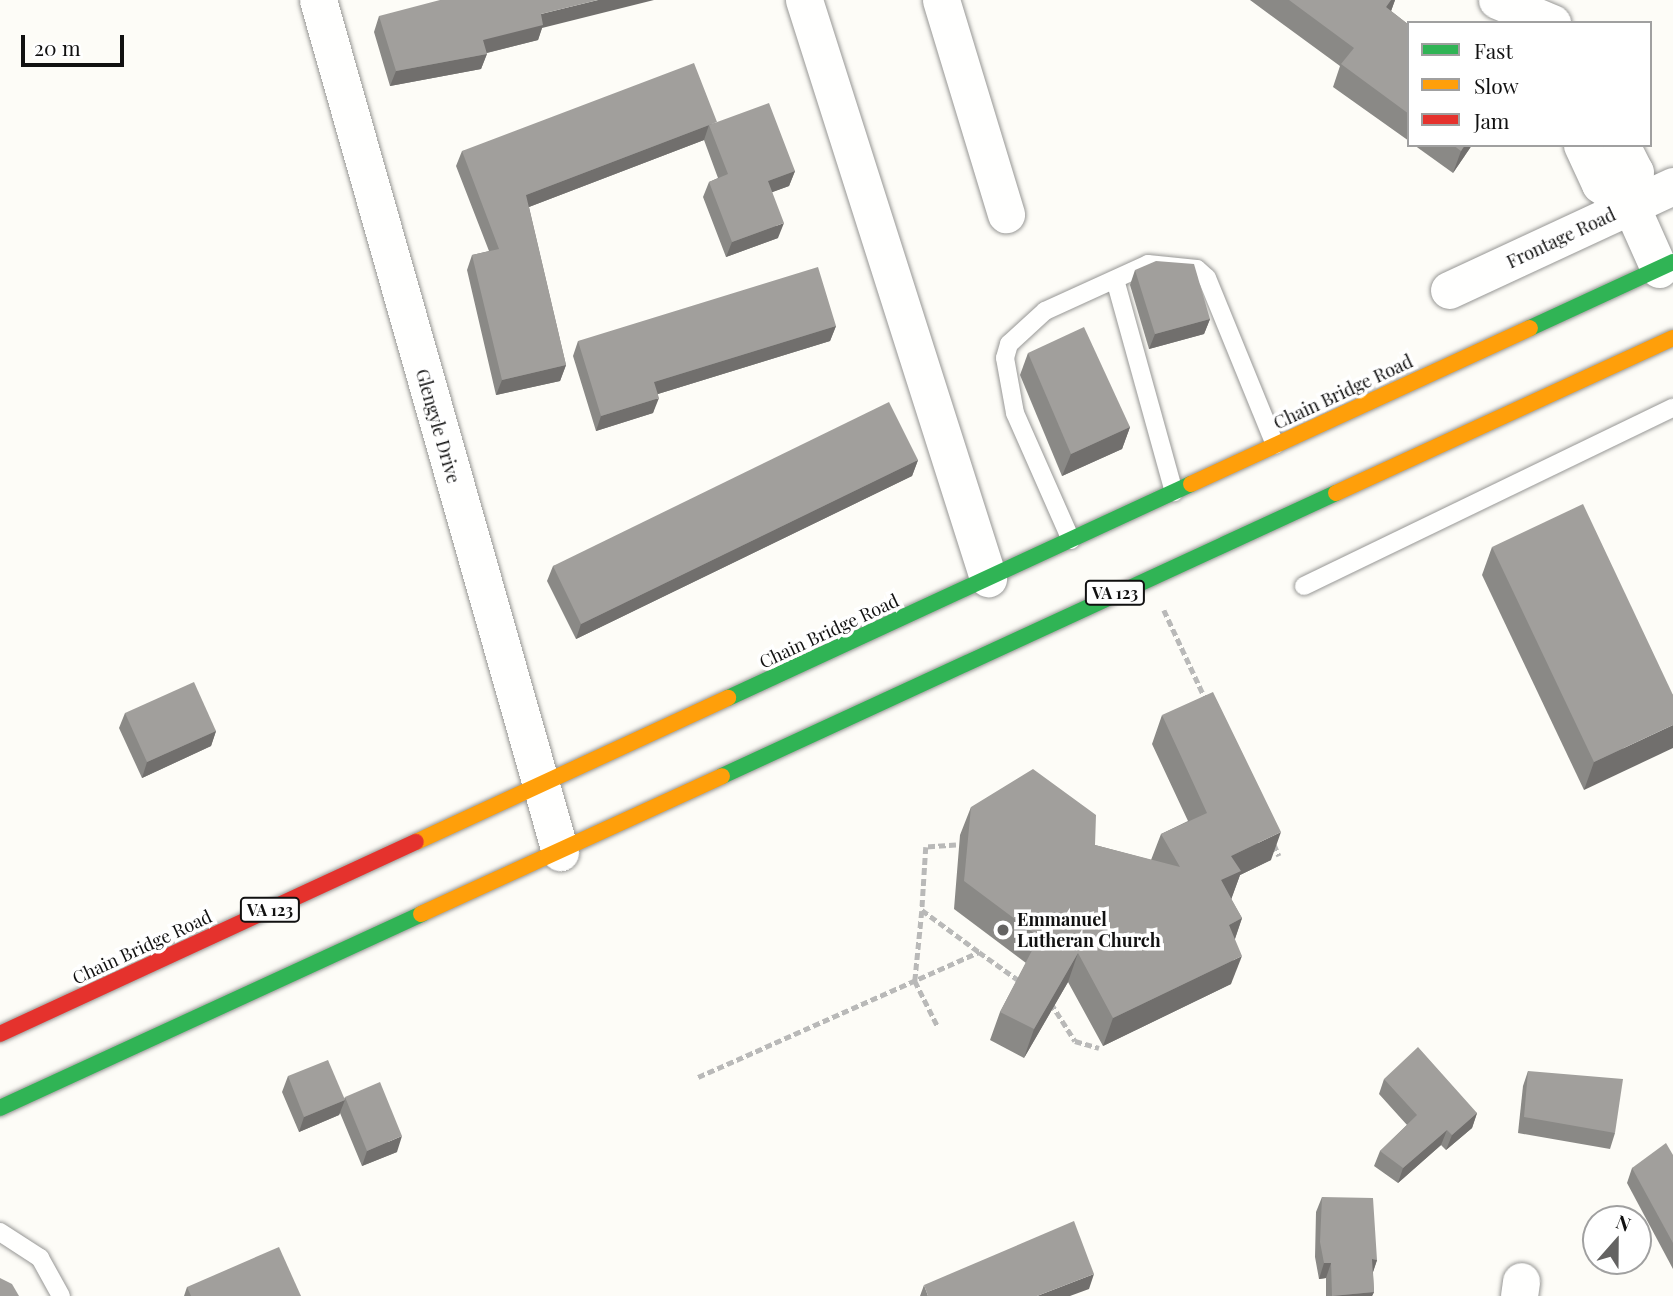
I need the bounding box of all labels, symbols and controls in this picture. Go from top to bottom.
scale bar [24,21,128,65]
legend [1407,21,1652,147]
text: 20 m [34,33,81,61]
text: Fast [1474,36,1513,64]
text: Slow [1474,71,1519,99]
text: Jam [1474,106,1510,134]
street label: Frontage Road [1503,203,1619,273]
street label: Chain Bridge Road [1270,350,1416,434]
street label: Glengyle Drive [411,366,465,486]
road number: VA 123 [1084,580,1146,606]
street label: Chain Bridge Road [756,589,902,673]
road number: VA 123 [238,898,302,922]
street label: Chain Bridge Road [69,905,215,989]
place label: Emmanuel Lutheran Church [1017,909,1161,951]
marker: Emmanuel Lutheran Church [995,922,1011,938]
north arrow [1582,1205,1652,1275]
text: N [1613,1208,1635,1237]

